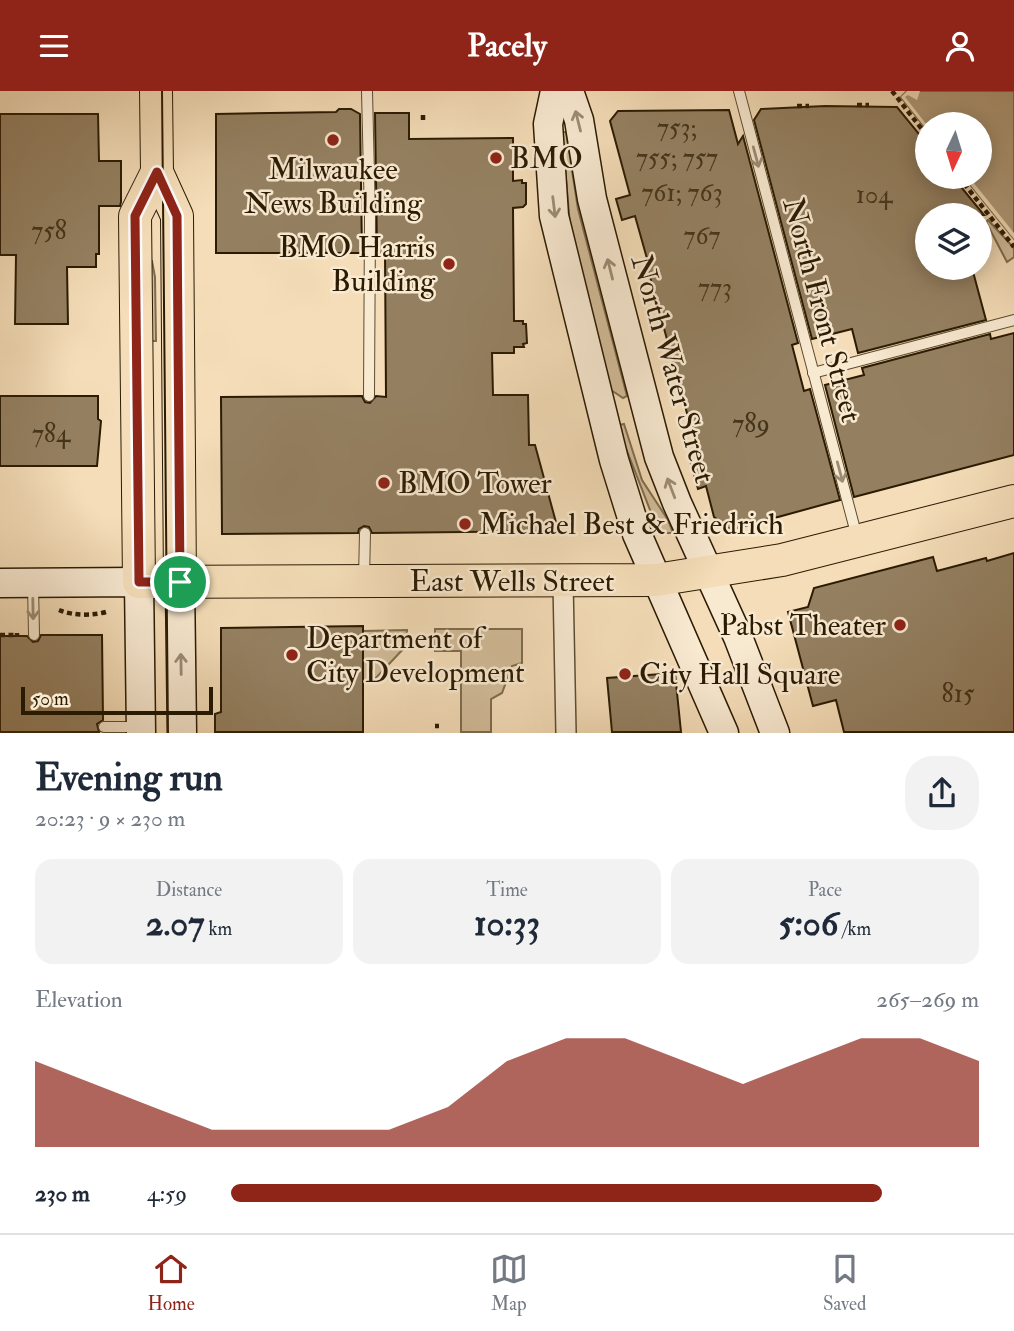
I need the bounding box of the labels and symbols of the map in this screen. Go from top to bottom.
one-way arrow [571,110,584,132]
house number: 753; 755; 757 [636,112,718,174]
north arrow [915,112,992,189]
marker: Milwaukee News Building [325,132,341,148]
place label: BMO [510,140,583,177]
one-way arrow [750,145,763,168]
marker: BMO [488,150,504,166]
place label: Milwaukee News Building [244,151,423,222]
house number: 761; 763 [641,177,723,209]
house number: 104 [856,179,893,211]
street label: North Front Street [774,194,870,427]
one-way arrow [547,195,560,218]
house number: 758 [31,215,67,247]
house number: 767 [684,220,721,252]
place label: BMO Harris Building [278,229,436,300]
street label: North Water Street [623,251,723,488]
marker: BMO Harris Building [441,256,457,272]
one-way arrow [603,259,616,281]
house number: 773 [698,272,732,304]
house number: 789 [732,408,770,440]
house number: 784 [32,418,71,450]
one-way arrow [834,460,847,482]
place label: BMO Tower [398,465,552,502]
marker: BMO Tower [376,475,392,491]
one-way arrow [664,478,676,500]
place label: Michael Best & Friedrich [479,506,784,543]
marker: Michael Best & Friedrich [457,516,473,532]
pin [150,552,210,612]
street label: East Wells Street [410,563,615,600]
one-way arrow [27,598,40,621]
place label: Pabst Theater [719,607,886,644]
marker: Pabst Theater [892,617,908,633]
place label: Department of City Development [306,620,525,691]
marker: Department of City Development [284,647,300,663]
one-way arrow [174,653,188,676]
place label: City Hall Square [639,656,840,693]
marker: City Hall Square [617,666,633,682]
house number: 815 [942,678,975,710]
scale bar [21,683,214,715]

